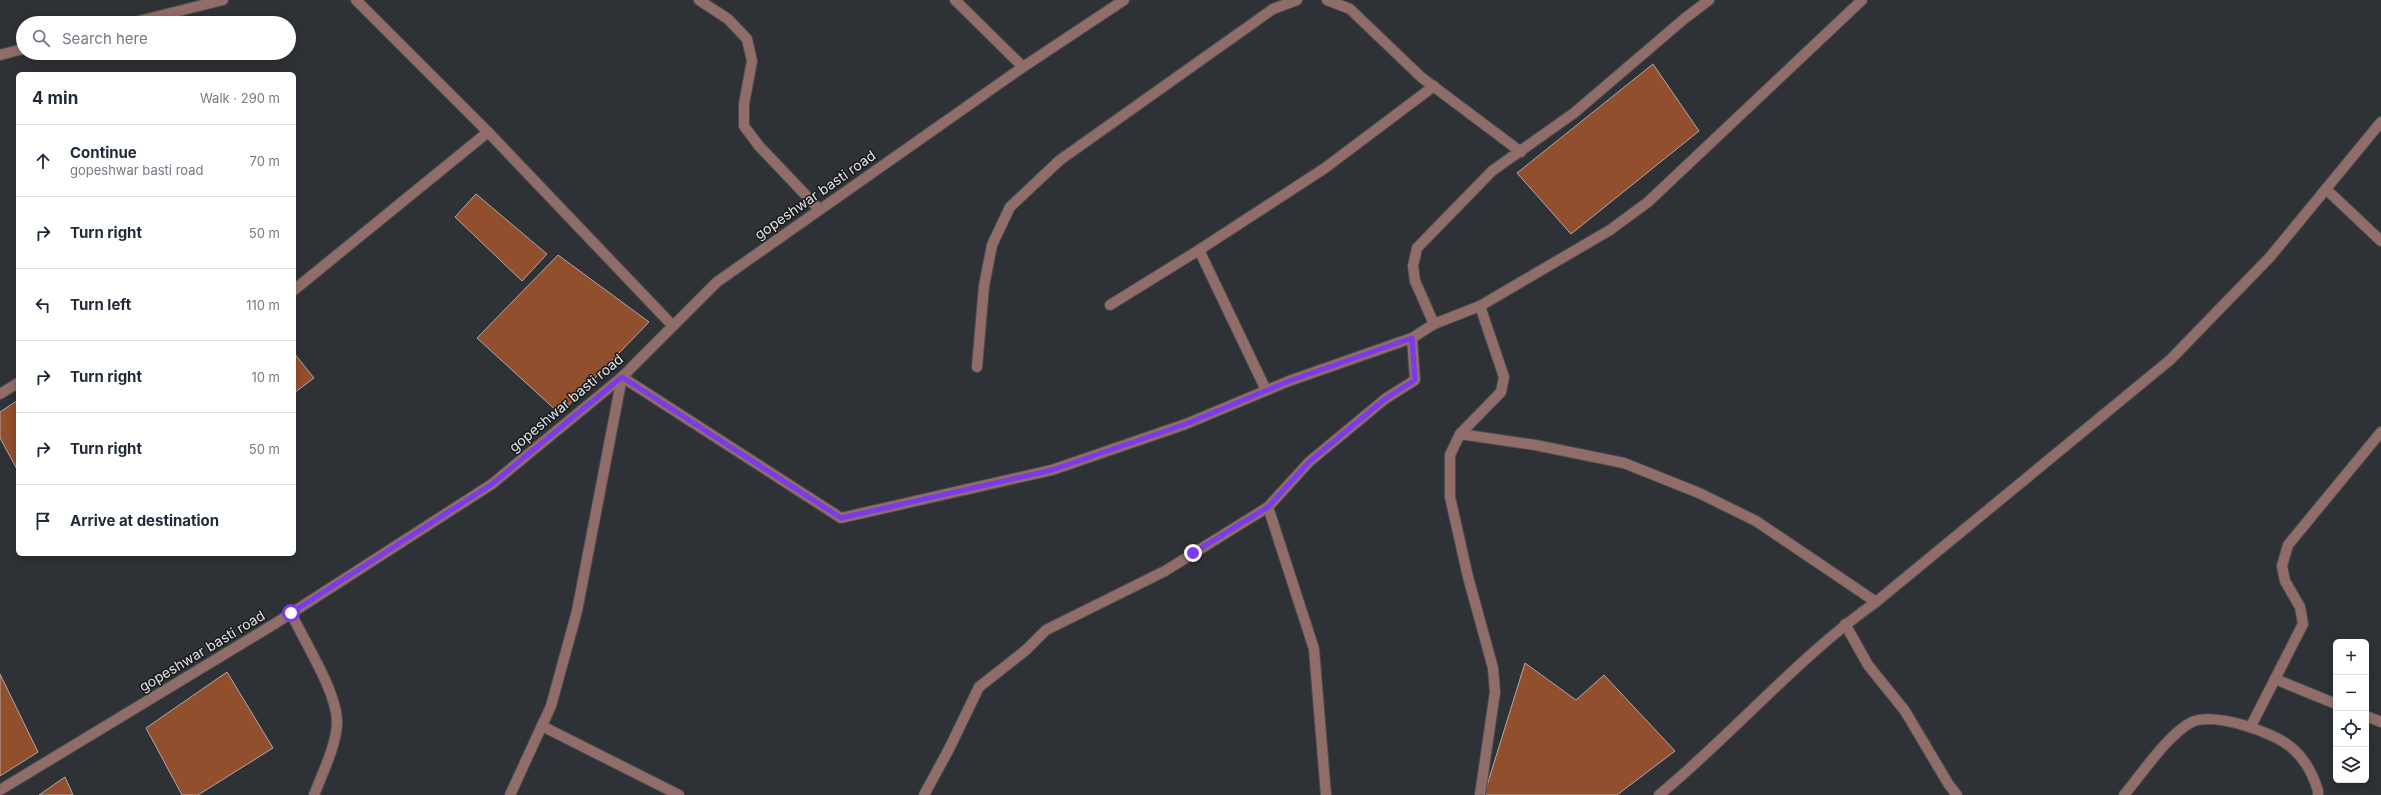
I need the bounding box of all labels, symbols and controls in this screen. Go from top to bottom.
search box [16,16,296,60]
icon: search [30,27,52,49]
text: Search here [62,29,148,48]
text: 4 min [32,88,78,108]
text: Walk · 290 m [200,90,280,106]
text: Continue [70,143,137,162]
street label: gopeshwar basti road [751,146,878,243]
icon: ahead [32,150,54,172]
text: 70 m [250,153,280,169]
text: gopeshwar basti road [70,162,204,178]
icon: right [32,222,54,244]
text: Turn right [70,223,142,242]
text: 50 m [249,225,280,241]
icon: left [32,294,54,316]
text: Turn left [70,295,131,314]
text: 110 m [246,297,280,313]
street label: gopeshwar basti road [505,350,626,455]
icon: right [32,366,54,388]
text: Turn right [70,367,142,386]
text: 10 m [251,369,280,385]
icon: right [32,438,54,460]
text: Turn right [70,439,142,458]
text: 50 m [249,441,280,457]
icon: arrive [32,510,54,532]
text: Arrive at destination [70,511,219,530]
route end [1184,544,1202,562]
route start [282,604,300,622]
street label: gopeshwar basti road [136,606,268,695]
map controls [2333,639,2369,783]
button: + [2333,639,2369,675]
button: − [2333,675,2369,711]
button: locate [2333,711,2369,747]
button: layers [2333,747,2369,783]

